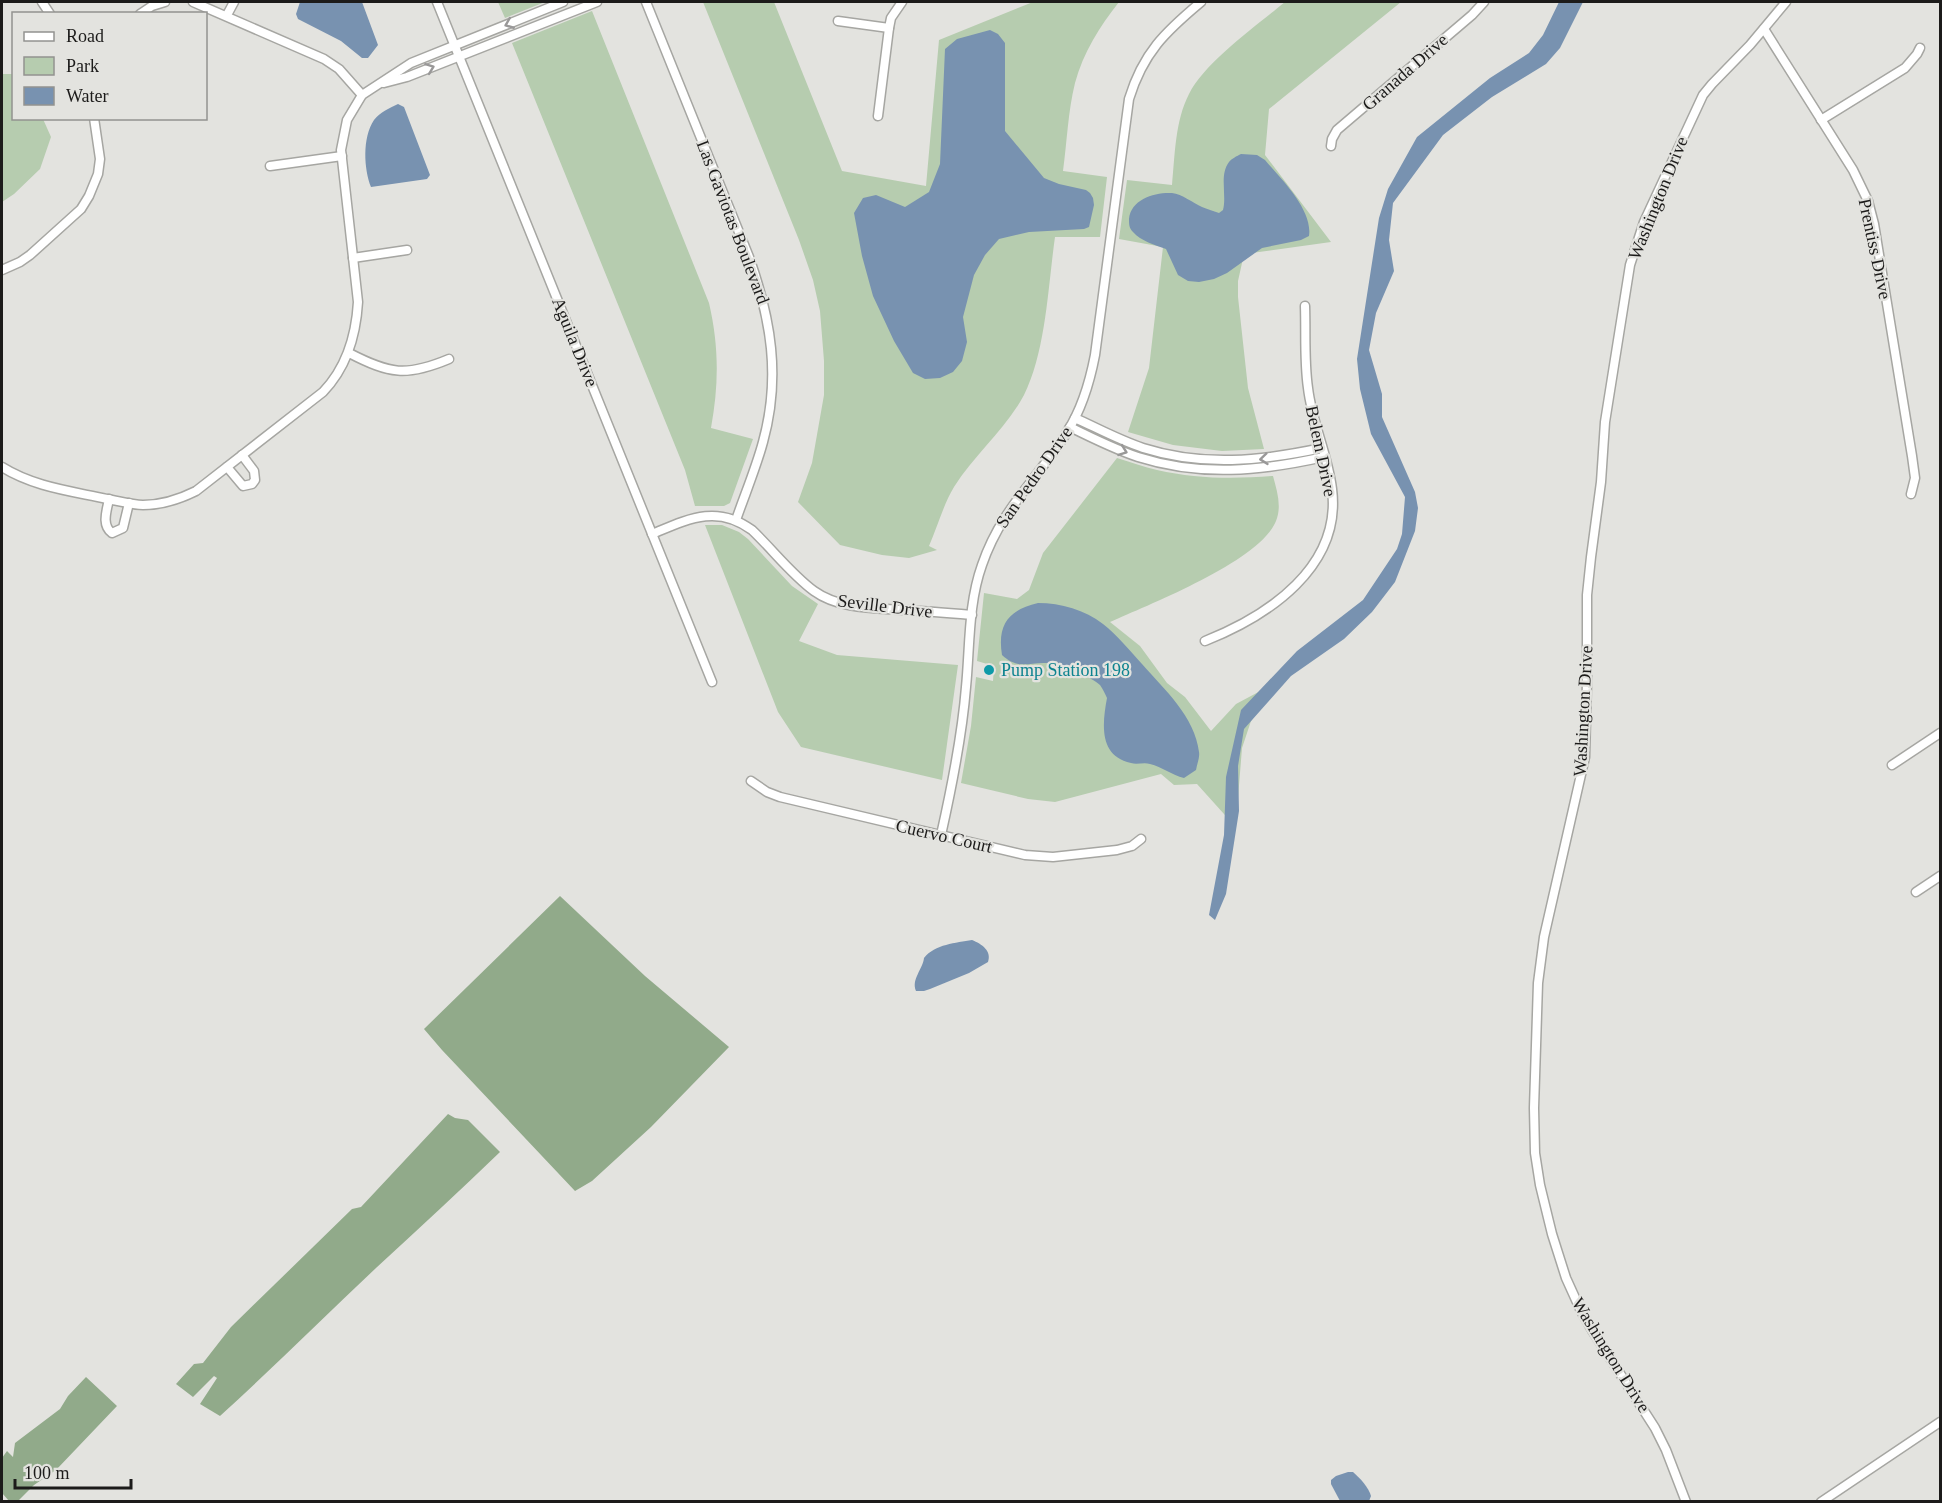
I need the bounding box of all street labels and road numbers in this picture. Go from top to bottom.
street label: Granada Drive [1358,30,1452,114]
street label: Washington Drive [1624,134,1692,262]
street label: Las Gaviotas Boulevard [692,137,774,307]
street label: Prentiss Drive [1855,197,1895,301]
street label: Aguila Drive [548,294,602,390]
street label: Belem Drive [1302,404,1340,498]
street label: San Pedro Drive [992,423,1076,531]
street label: Seville Drive [836,590,934,622]
street label: Washington Drive [1570,645,1596,777]
street label: Cuervo Court [894,815,994,857]
street label: Washington Drive [1568,1294,1654,1416]

